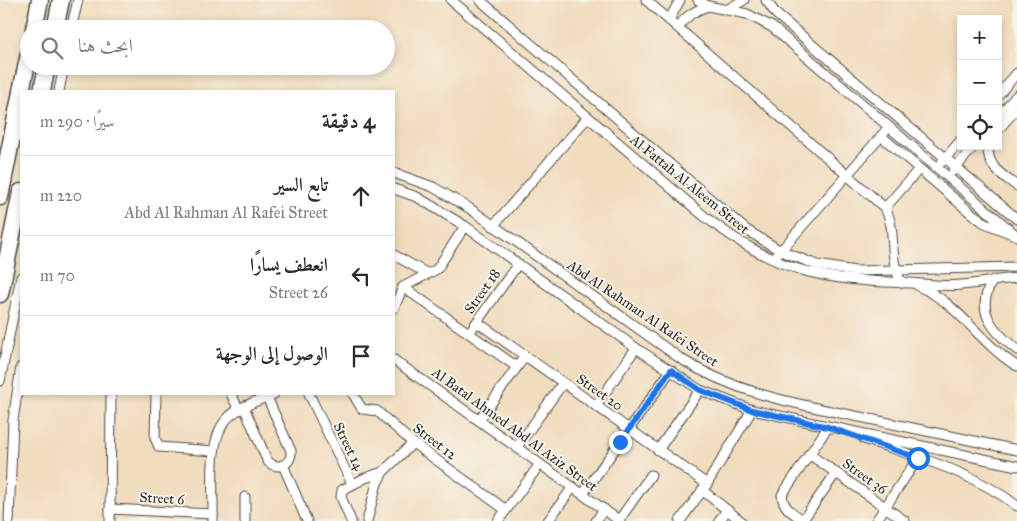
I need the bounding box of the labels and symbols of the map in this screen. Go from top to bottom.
street label: Al Fattah Al Aleem Street [626,131,753,238]
street label: Abd Al Rahman Al Rafei Street [563,256,721,370]
street label: Street 18 [461,266,504,317]
street label: Al Batal Ahmed Abd Al Aziz Street [428,363,601,495]
street label: Street 20 [573,370,626,415]
street label: Street 12 [410,419,460,463]
street label: Street 14 [330,420,368,474]
route end [609,431,632,454]
route start [907,447,930,470]
street label: Street 36 [839,455,891,498]
street label: Street 6 [139,489,186,508]

